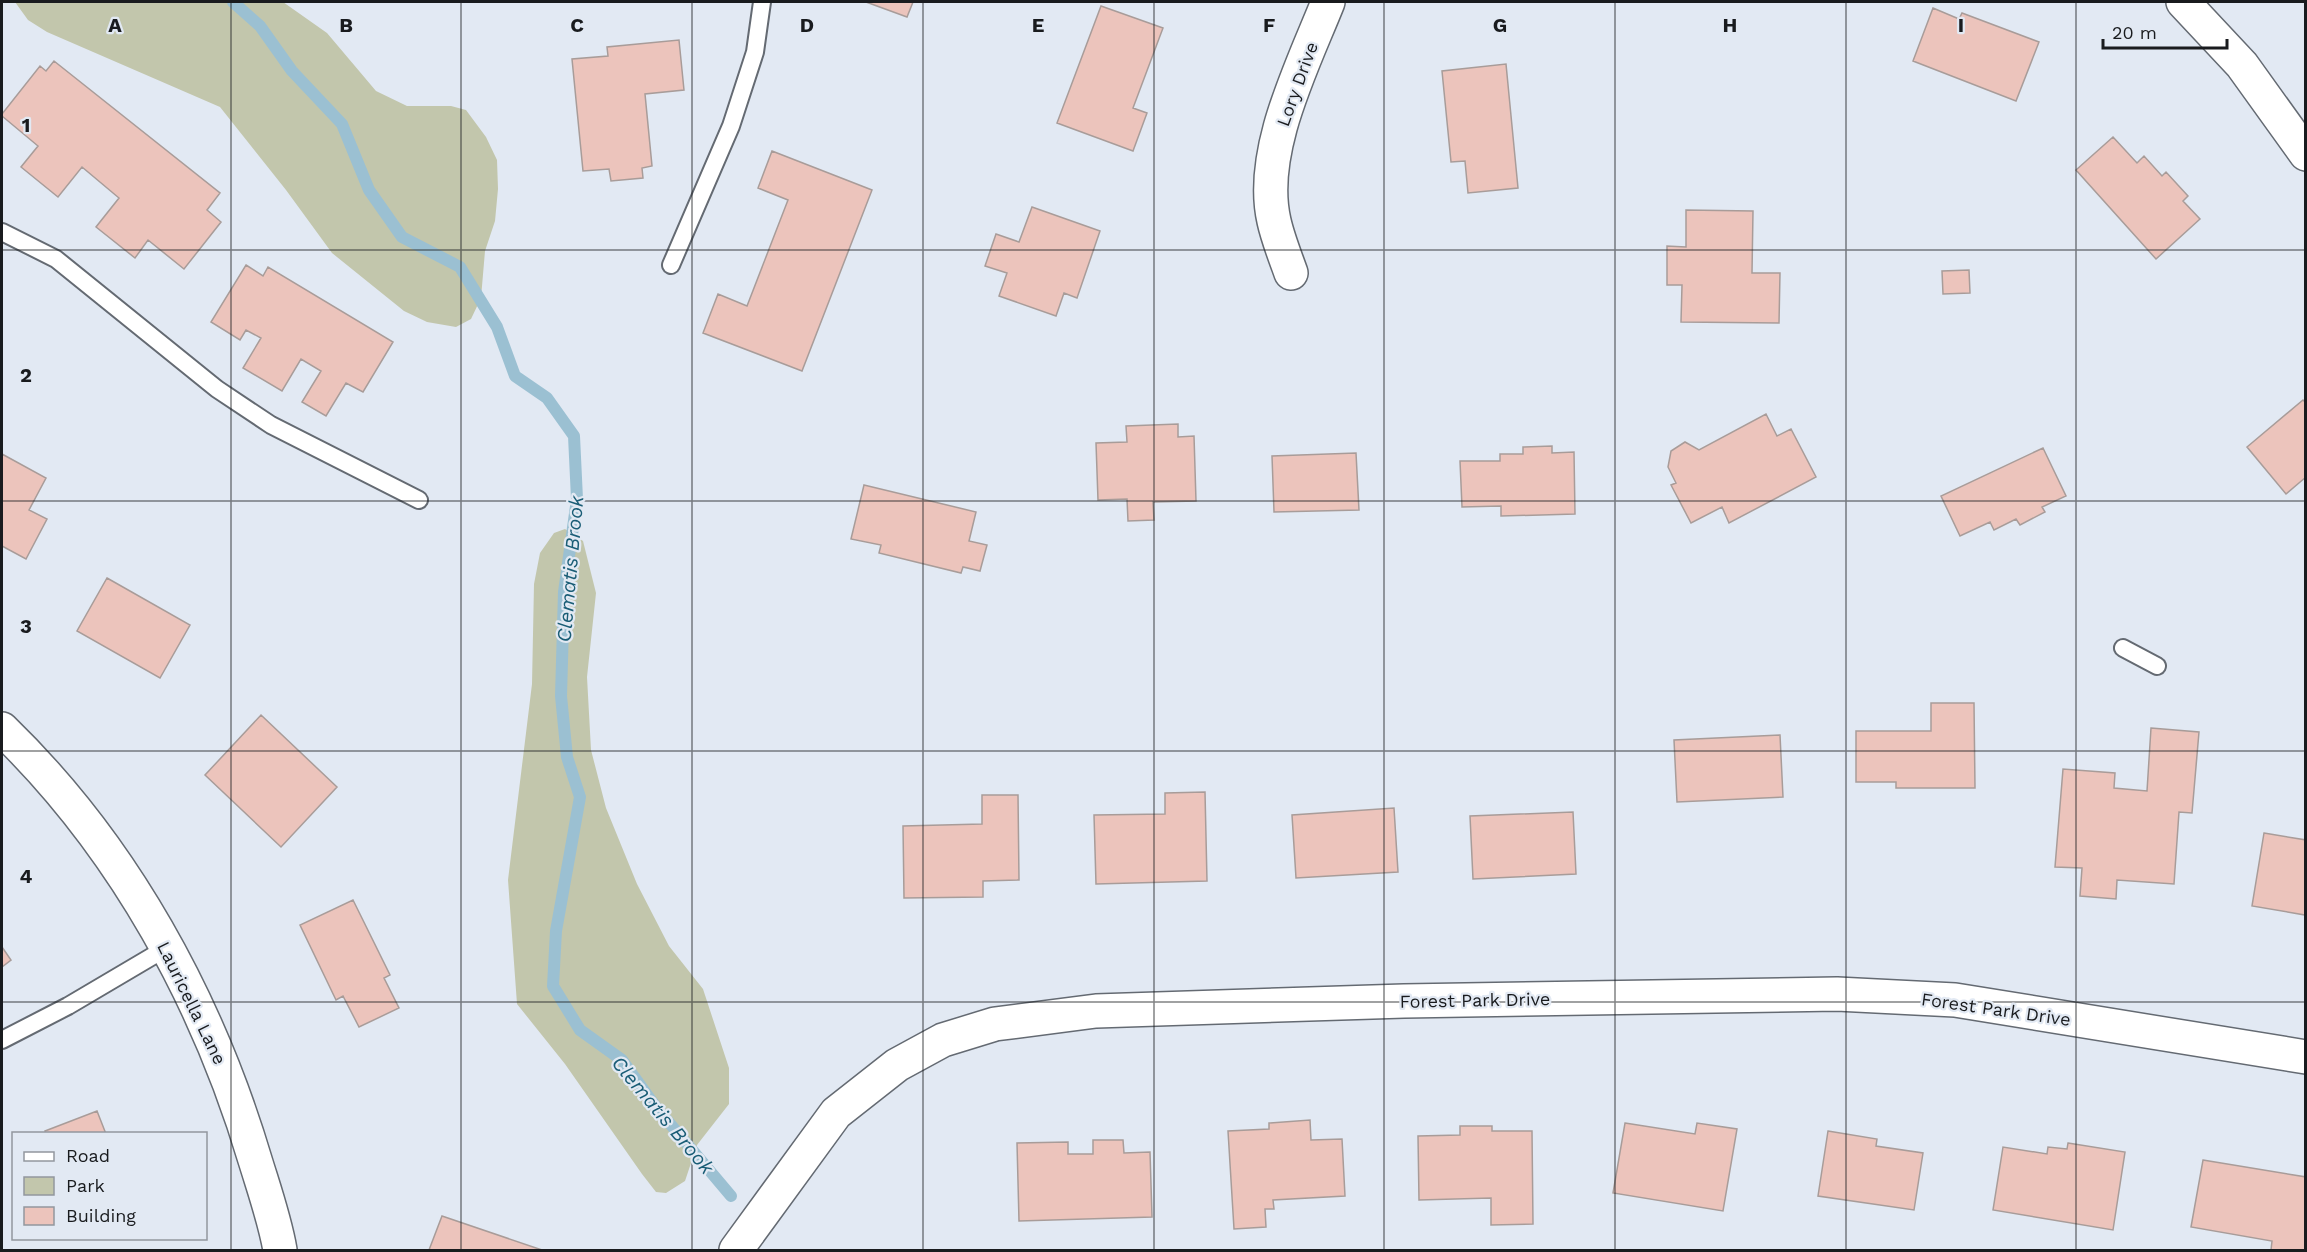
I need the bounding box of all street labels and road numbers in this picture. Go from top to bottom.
street label: Lory Drive [1272,39,1322,129]
street label: Lauricella Lane [153,938,231,1068]
street label: Forest Park Drive [1400,988,1550,1012]
street label: Forest Park Drive [1920,988,2072,1030]

